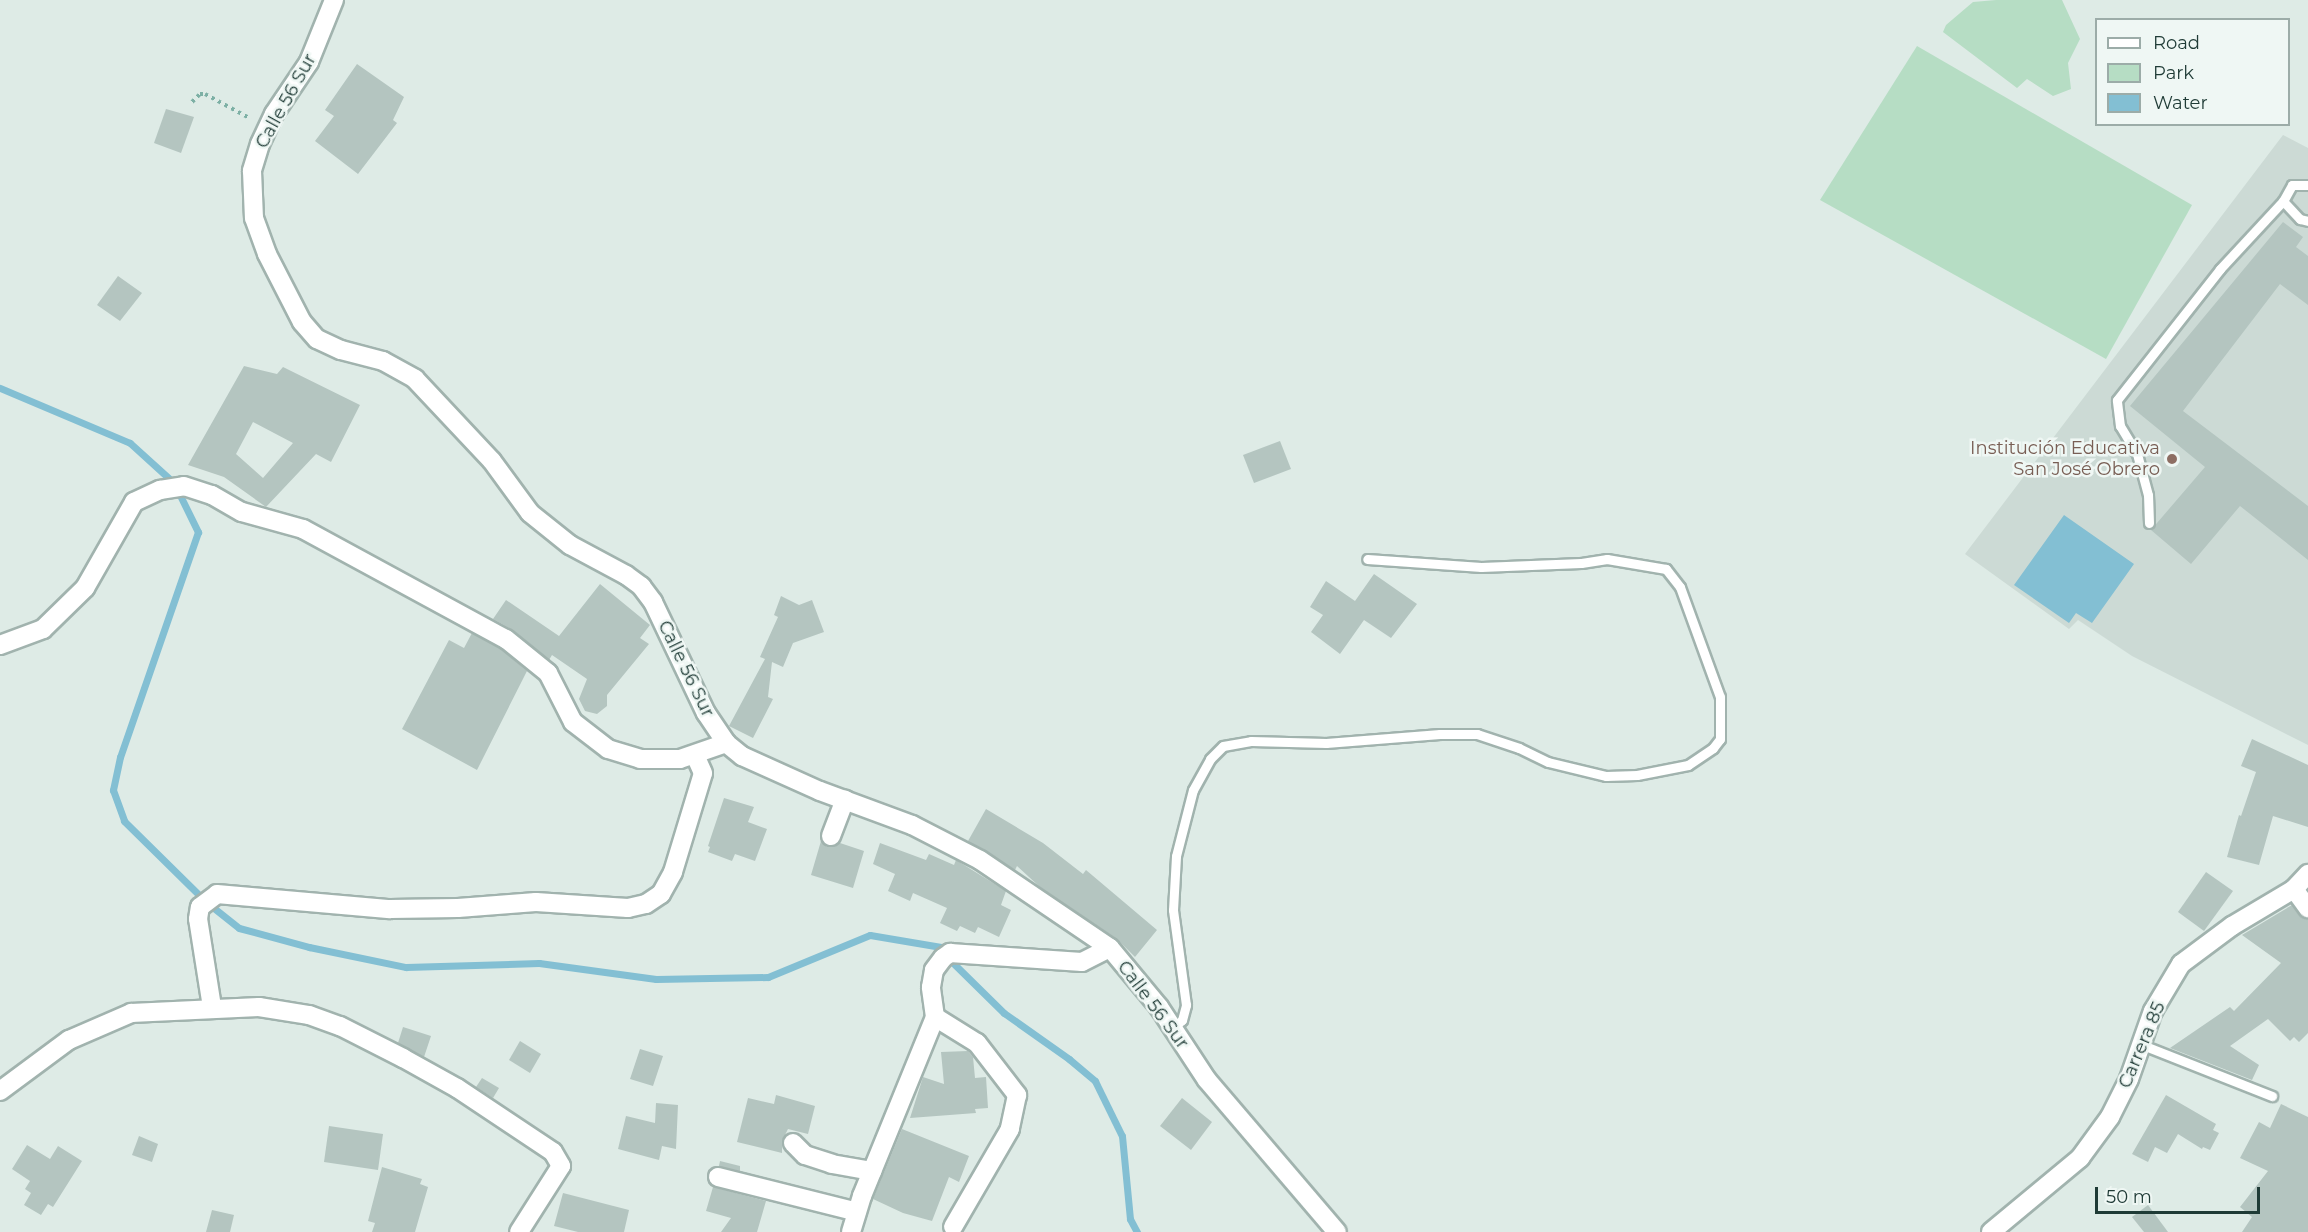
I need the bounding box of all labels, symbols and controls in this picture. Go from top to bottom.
legend [2095,18,2290,126]
text: Road [2153,32,2200,54]
street label: Calle 56 Sur [251,50,321,152]
text: Park [2153,62,2194,84]
text: Water [2153,92,2208,114]
place label: Institución Educativa San José Obrero [1970,438,2160,480]
marker: Institución Educativa San José Obrero [2165,452,2179,466]
street label: Calle 56 Sur [653,617,719,721]
street label: Calle 56 Sur [1113,957,1193,1053]
street label: Carrera 85 [2114,999,2170,1091]
scale bar [2098,1175,2263,1213]
text: 50 m [2106,1186,2152,1208]

